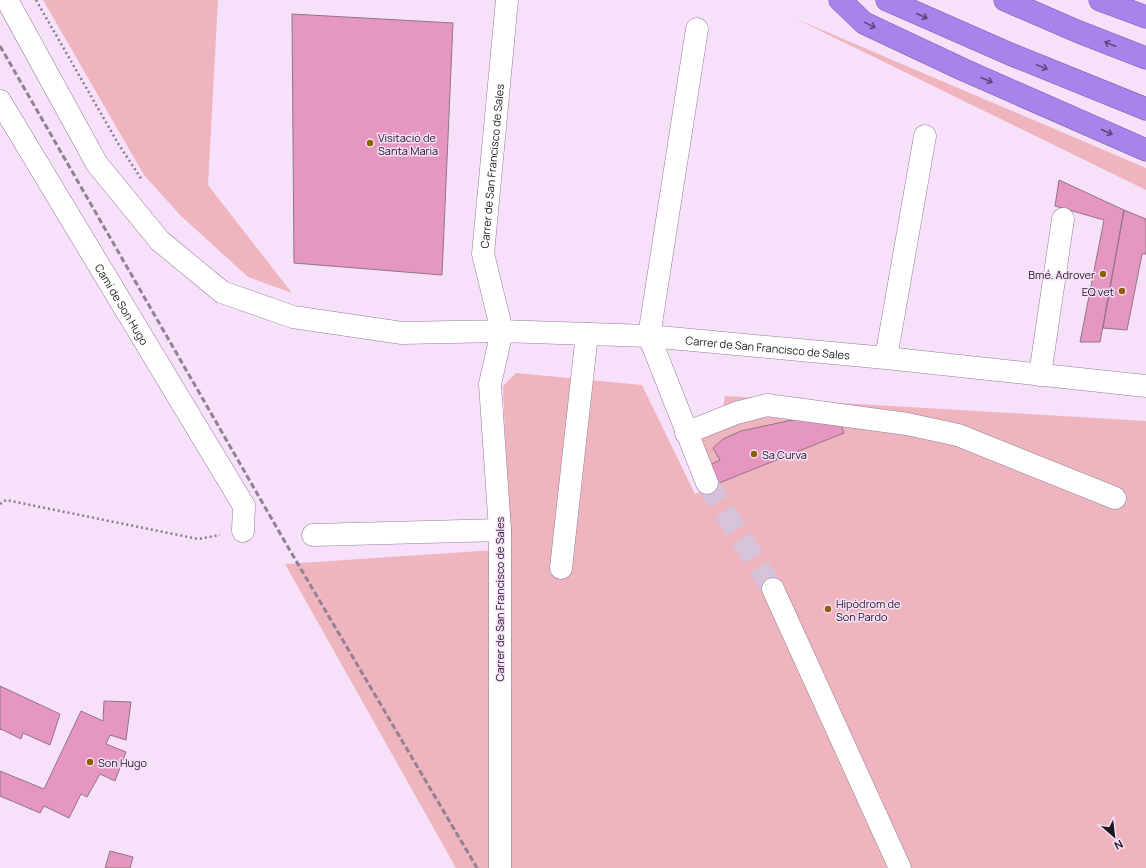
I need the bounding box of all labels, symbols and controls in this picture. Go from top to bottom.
one-way arrow [916,13,928,20]
one-way arrow [863,22,875,29]
one-way arrow [1104,39,1116,47]
one-way arrow [1035,64,1047,71]
one-way arrow [981,77,993,84]
street label: Carrer de San Francisco de Sales [476,83,507,249]
one-way arrow [1100,129,1112,136]
place label: Visitació de Santa Maria [378,130,438,158]
marker: Visitació de Santa Maria [365,138,375,148]
street label: Camí de Son Hugo [92,261,153,348]
place label: Bmé. Adrover [1028,267,1095,282]
marker: Bmé. Adrover [1098,269,1108,279]
place label: EQ vet [1082,284,1114,299]
marker: EQ vet [1117,286,1127,296]
street label: Carrer de San Francisco de Sales [685,332,851,362]
place label: Sa Curva [762,447,807,462]
marker: Sa Curva [749,449,759,459]
street label: Carrer de San Francisco de Sales [492,516,507,681]
place label: Hipòdrom de Son Pardo [836,596,901,624]
marker: Hipòdrom de Son Pardo [823,604,833,614]
place label: Son Hugo [98,755,148,770]
marker: Son Hugo [85,757,95,767]
north arrow [1094,816,1134,856]
text: N [1112,837,1126,854]

